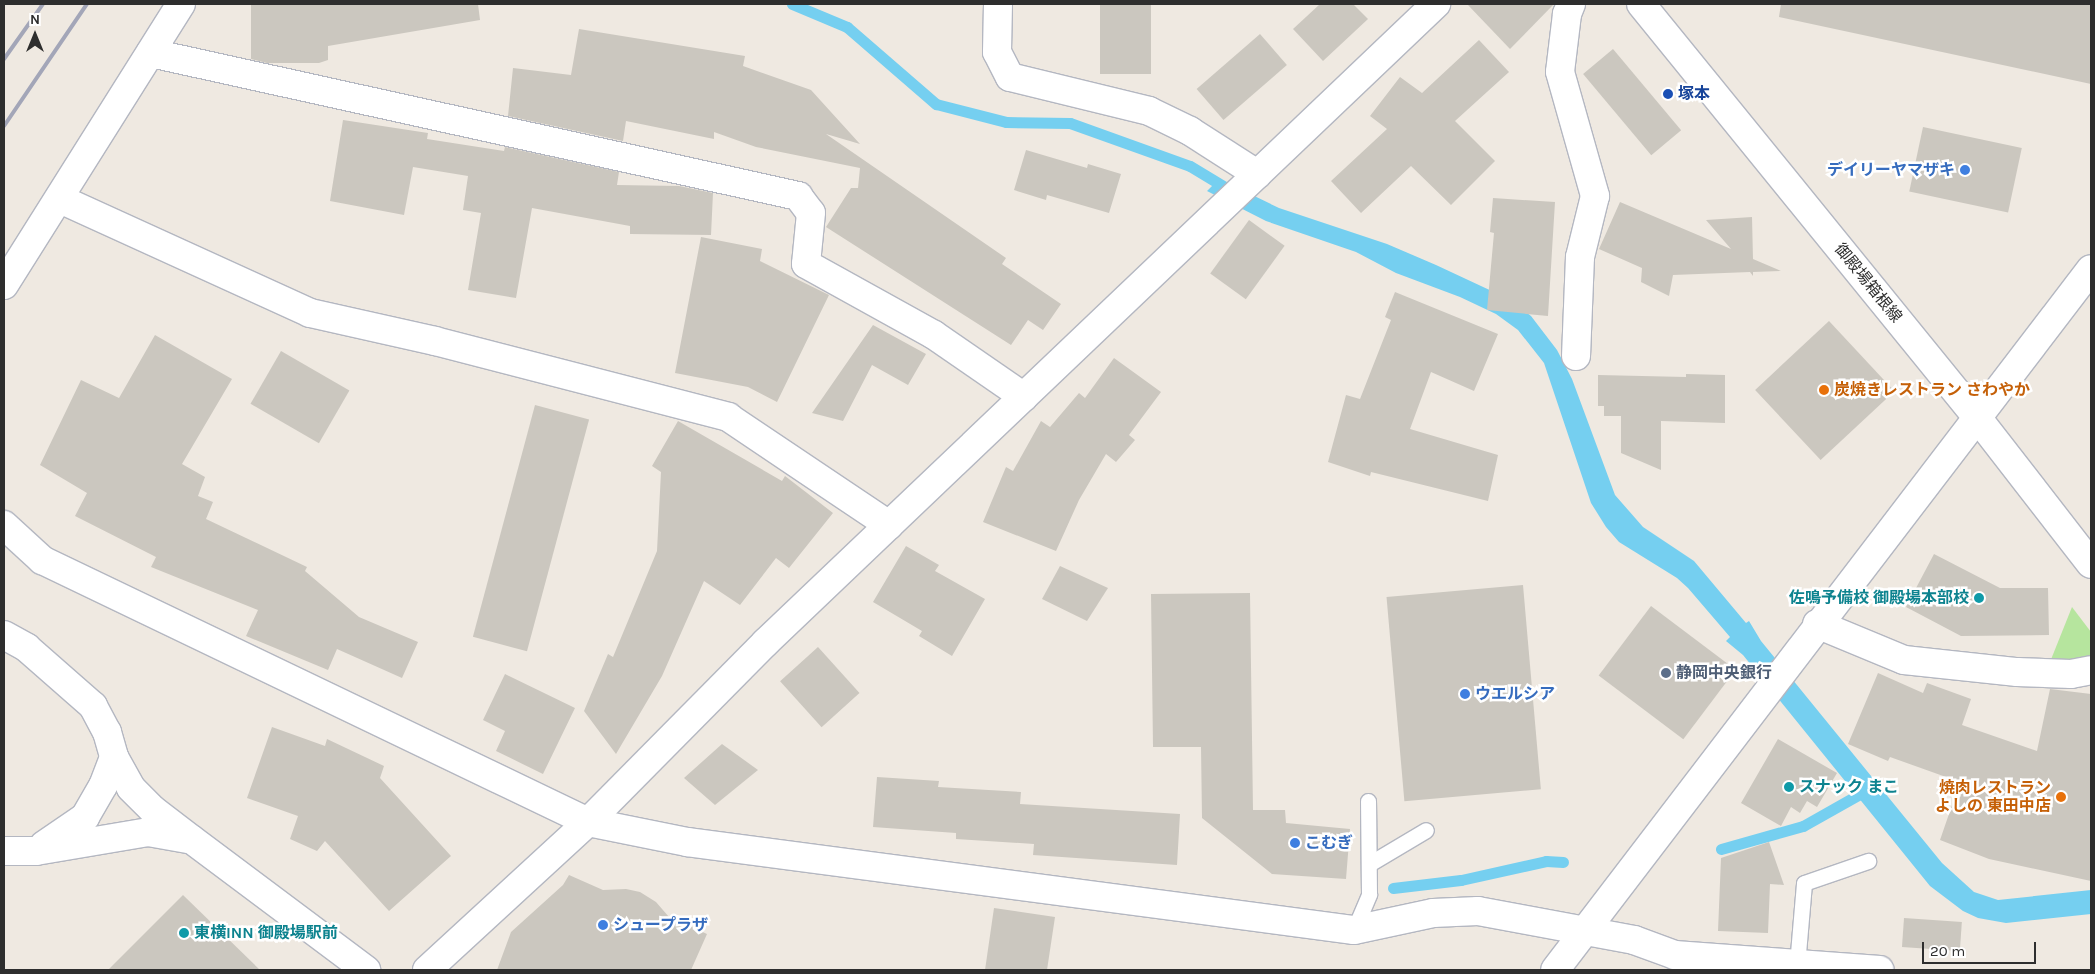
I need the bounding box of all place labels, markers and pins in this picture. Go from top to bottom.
place label: 塚本 [1678,84,1710,104]
marker: 塚本 [1662,88,1674,100]
place label: デイリーヤマザキ [1827,160,1955,180]
marker: デイリーヤマザキ [1959,164,1971,176]
place label: 炭焼きレストラン さわやか [1834,380,2030,400]
marker: 炭焼きレストラン さわやか [1818,384,1830,396]
place label: 佐鳴予備校 御殿場本部校 [1789,588,1969,608]
marker: 佐鳴予備校 御殿場本部校 [1973,592,1985,604]
place label: 静岡中央銀行 [1676,663,1772,683]
marker: 静岡中央銀行 [1660,667,1672,679]
place label: ウエルシア [1475,684,1555,704]
marker: ウエルシア [1459,688,1471,700]
place label: スナック まこ [1799,777,1899,797]
place label: 焼肉レストラン よしの 東田中店 [1935,778,2051,816]
marker: スナック まこ [1783,781,1795,793]
marker: 焼肉レストラン よしの 東田中店 [2055,791,2067,803]
place label: こむぎ [1305,833,1353,853]
marker: こむぎ [1289,837,1301,849]
place label: シュープラザ [613,915,709,935]
marker: シュープラザ [597,919,609,931]
place label: 東横INN 御殿場駅前 [194,923,338,943]
marker: 東横INN 御殿場駅前 [178,927,190,939]

